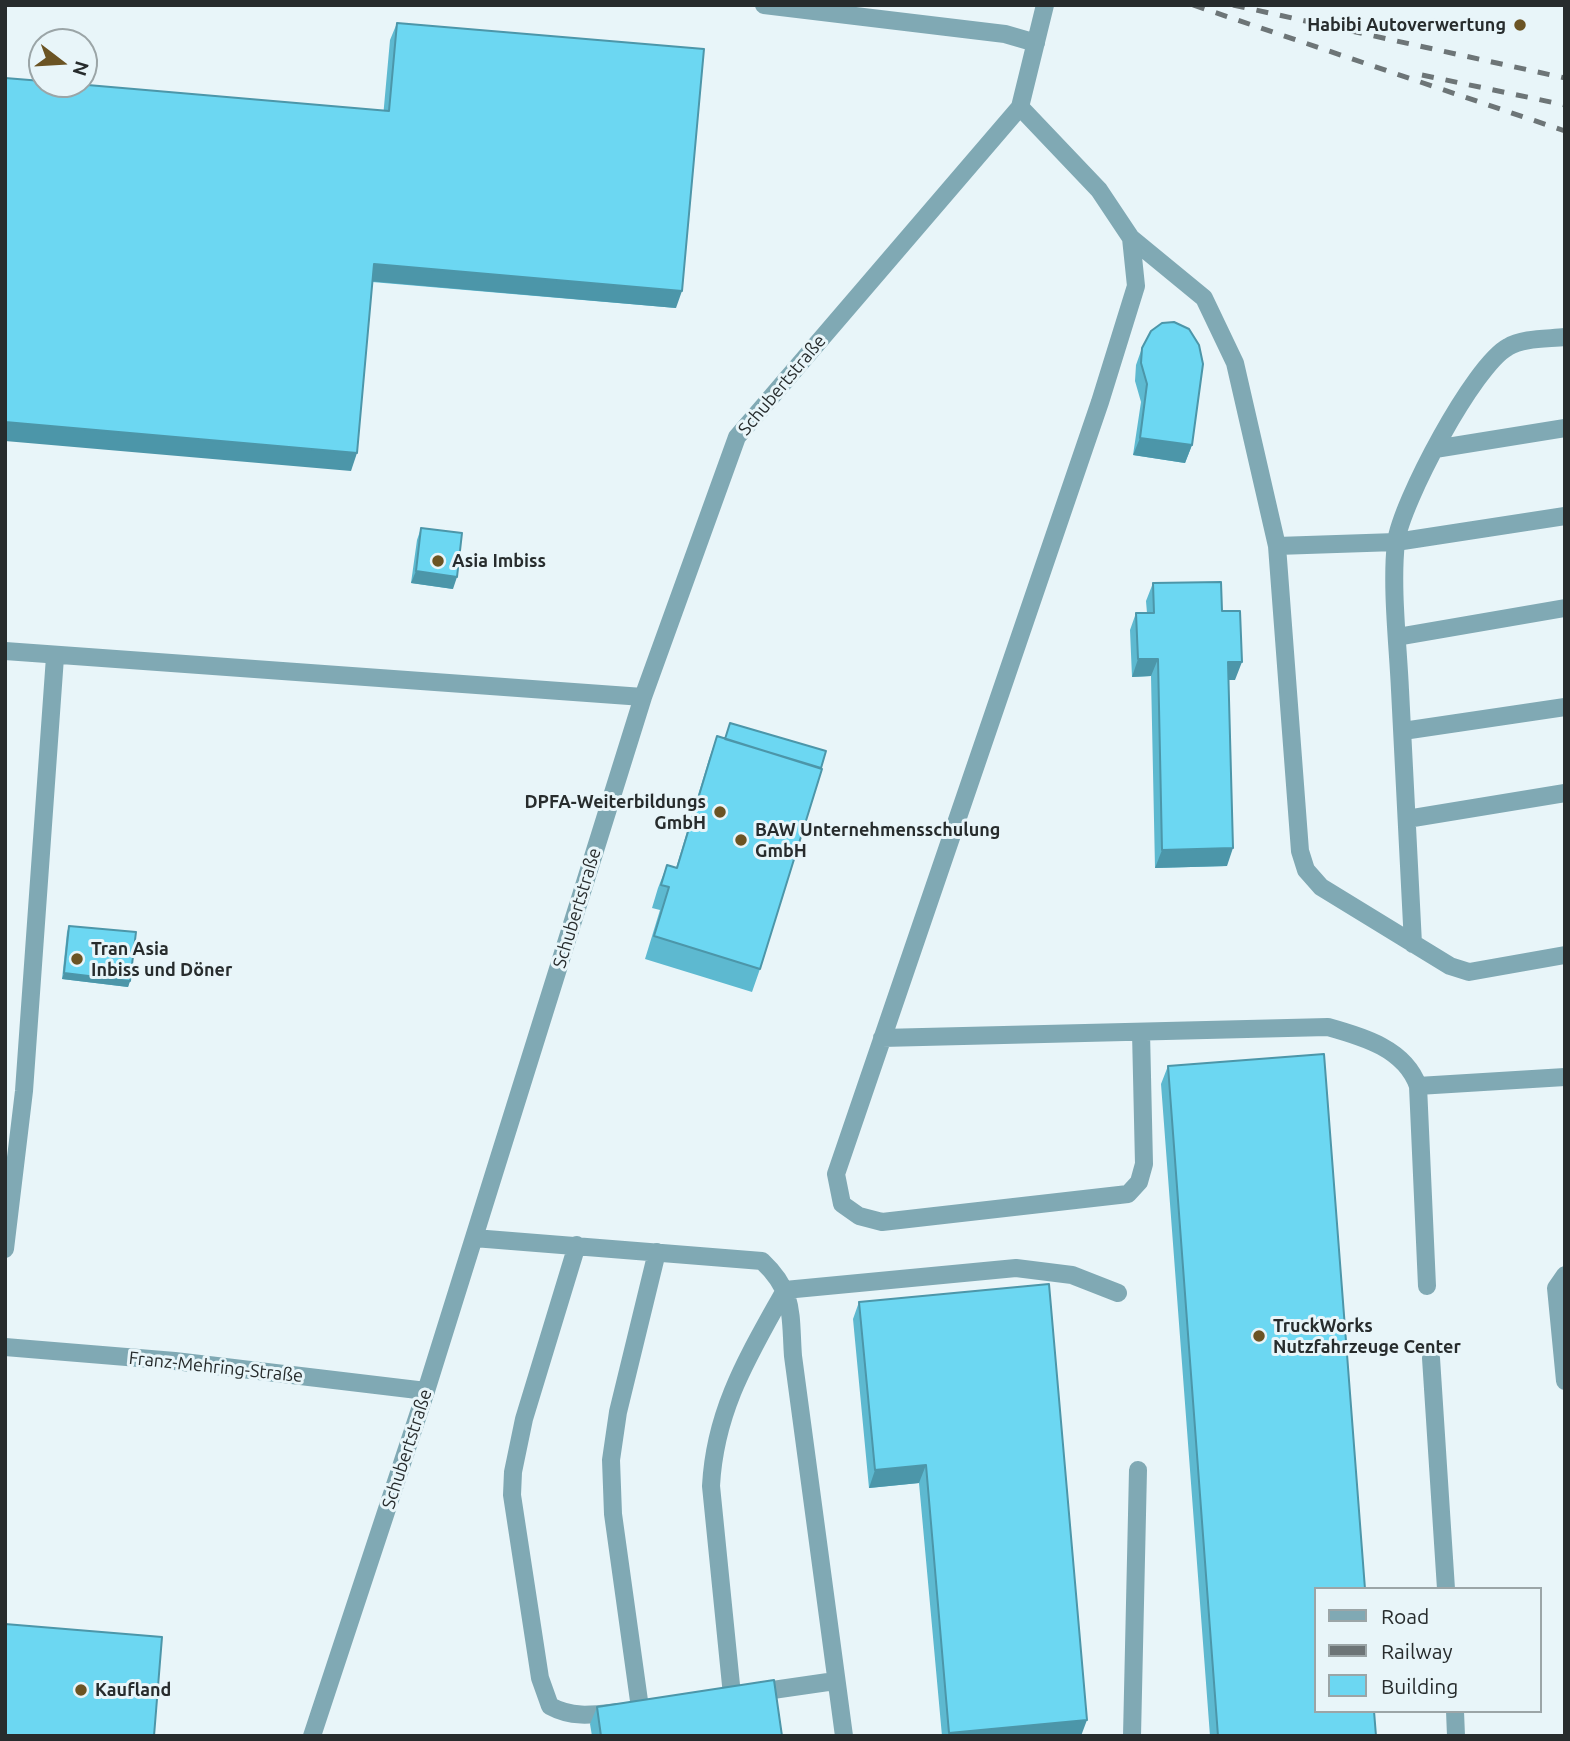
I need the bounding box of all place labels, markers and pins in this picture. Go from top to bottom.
place label: Habibi Autoverwertung [1307,14,1506,36]
marker: Habibi Autoverwertung [1512,17,1528,33]
place label: Asia Imbiss [452,550,546,572]
marker: Asia Imbiss [430,553,446,569]
place label: DPFA-Weiterbildungs GmbH [524,791,706,834]
marker: DPFA-Weiterbildungs GmbH [712,804,728,820]
place label: BAW Unternehmensschulung GmbH [755,819,1000,862]
marker: BAW Unternehmensschulung GmbH [733,832,749,848]
place label: Tran Asia Inbiss und Döner [91,938,232,981]
marker: Tran Asia Inbiss und Döner [69,951,85,967]
place label: TruckWorks Nutzfahrzeuge Center [1273,1315,1461,1358]
marker: TruckWorks Nutzfahrzeuge Center [1251,1328,1267,1344]
place label: Kaufland [95,1679,171,1701]
marker: Kaufland [73,1682,89,1698]

